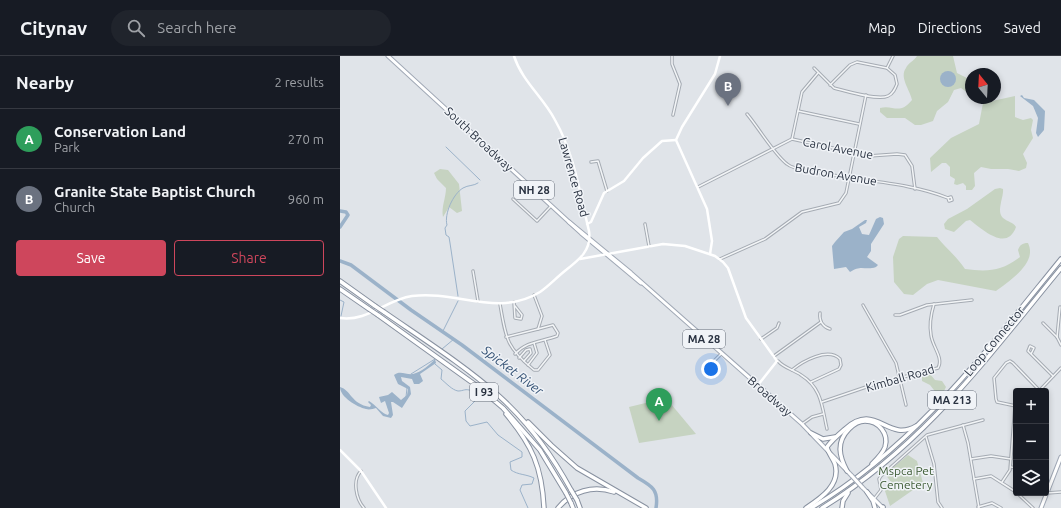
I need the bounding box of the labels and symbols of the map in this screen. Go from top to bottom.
north arrow [965,68,1001,104]
pin: B [715,73,741,106]
street label: South Broadway [442,104,516,174]
street label: Carol Avenue [802,135,874,161]
street label: Lawrence Road [556,136,592,218]
street label: Budron Avenue [794,160,878,188]
road number: NH 28 [514,181,554,199]
street label: Loop Connector [961,303,1027,378]
road number: MA 28 [683,330,725,348]
water label: Spicket River [479,342,547,398]
your location [701,359,721,379]
street label: Kimball Road [864,362,936,394]
street label: Broadway [746,374,795,419]
road number: I 93 [470,383,498,401]
pin: A [646,388,672,421]
road number: MA 213 [928,391,976,409]
park label: Mspca Pet Cemetery [878,464,934,491]

